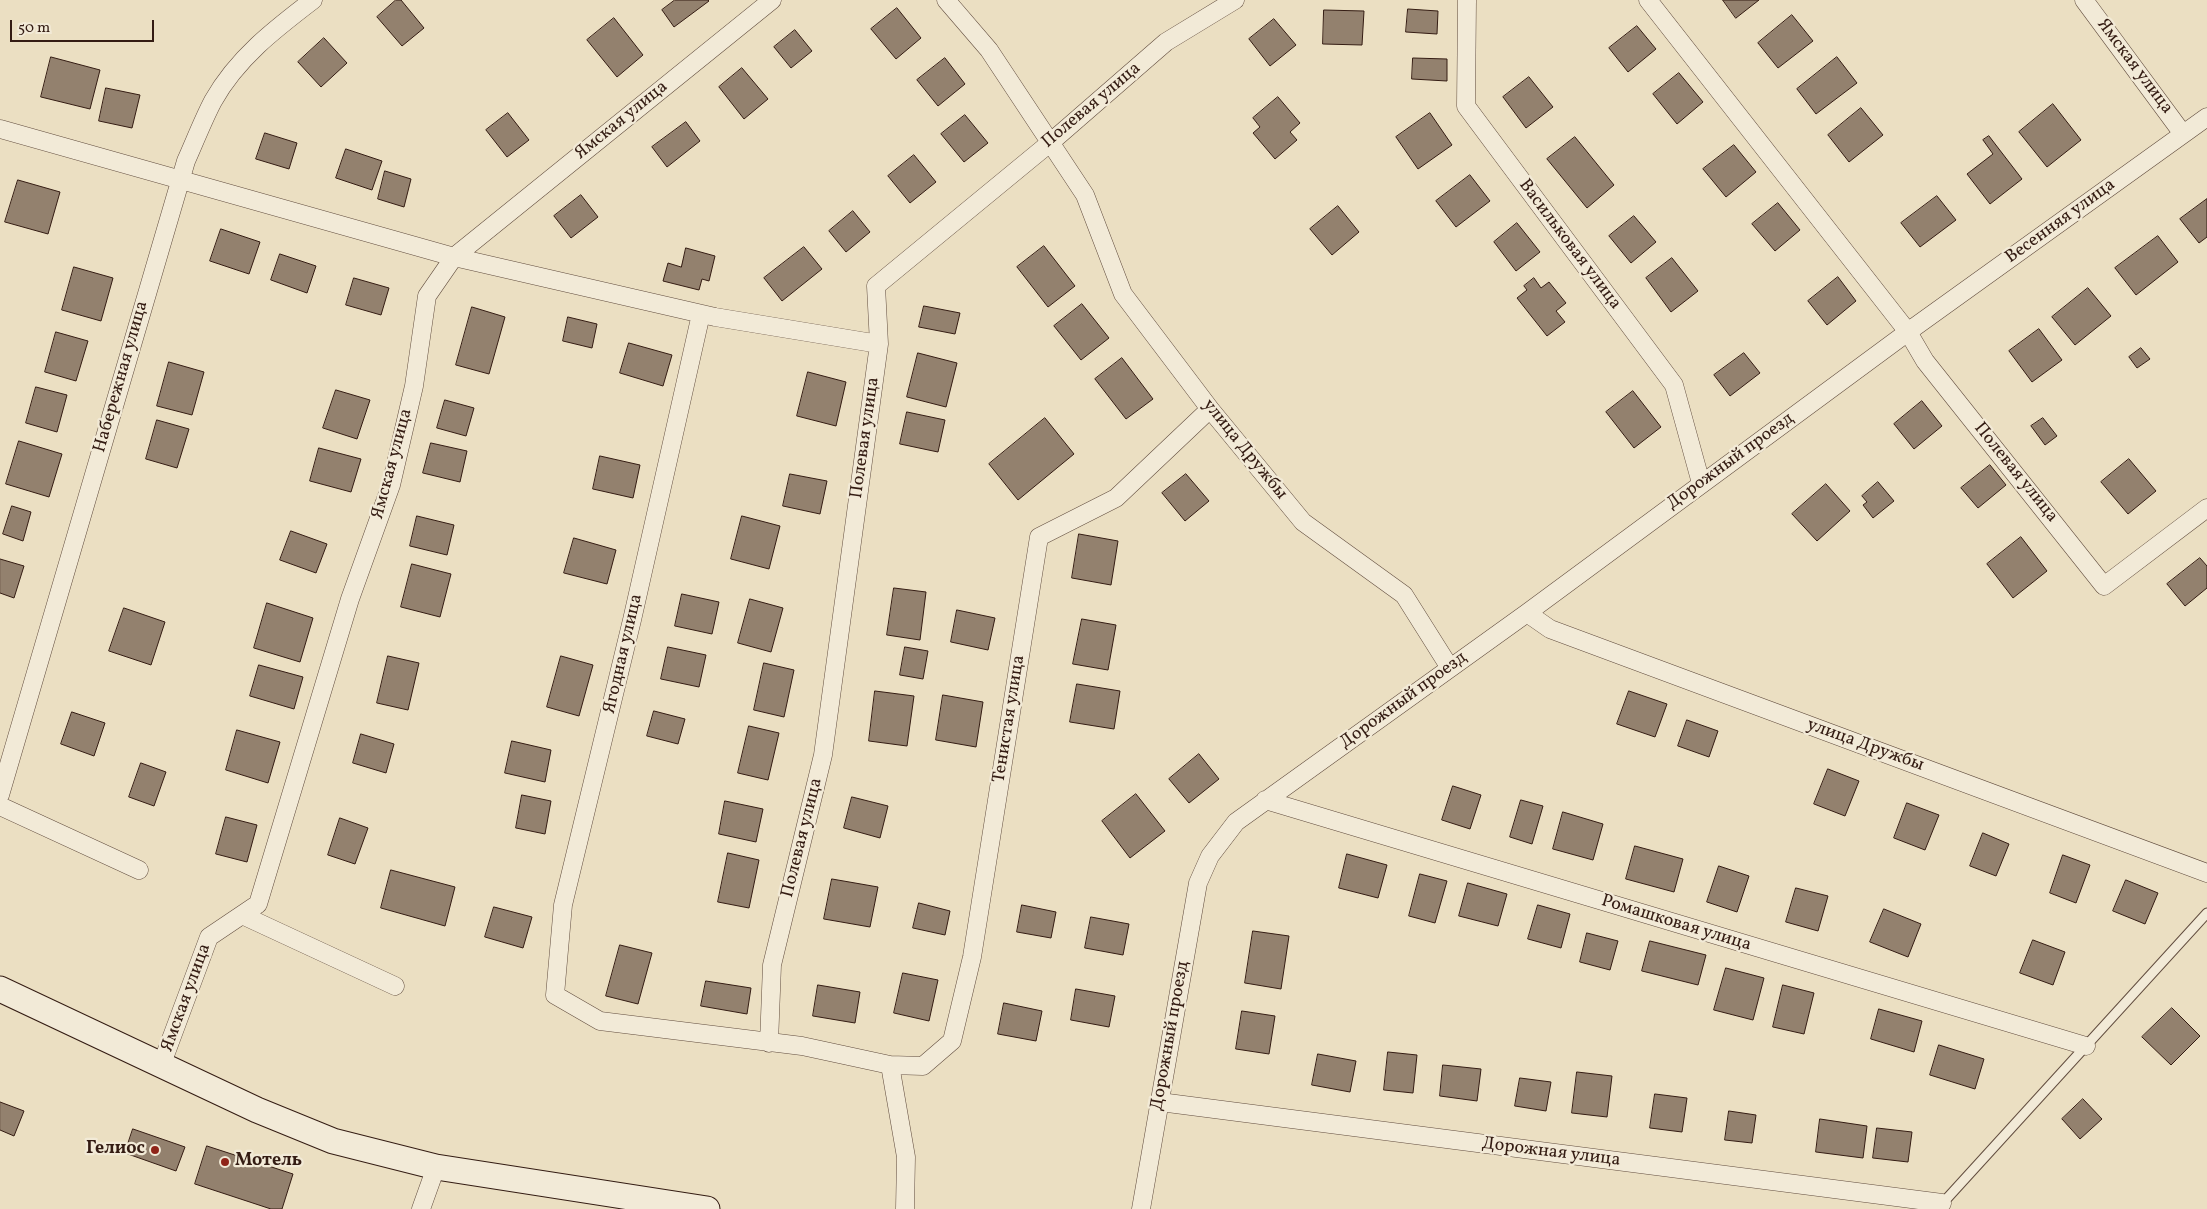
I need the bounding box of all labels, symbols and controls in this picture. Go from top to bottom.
scale bar [12,10,156,42]
street label: Ямская улица [2091,15,2177,119]
text: 50 m [18,18,50,39]
street label: Полевая улица [1038,58,1146,154]
street label: Ямская улица [571,77,673,165]
street label: Васильковая улица [1513,175,1625,315]
street label: Весенняя улица [2002,175,2120,269]
street label: Набережная улица [90,299,154,455]
street label: Полевая улица [847,376,885,500]
street label: улица Дружбы [1197,395,1291,505]
street label: Ямская улица [368,406,418,522]
street label: Дорожный проезд [1663,409,1799,515]
street label: Полевая улица [1968,419,2062,527]
street label: Ягодная улица [600,592,648,716]
street label: Дорожный проезд [1336,648,1472,754]
street label: Тенистая улица [989,654,1031,784]
street label: улица Дружбы [1803,715,1927,777]
street label: Полевая улица [778,776,828,900]
street label: Ромашковая улица [1598,891,1754,957]
street label: Ямская улица [157,941,217,1055]
street label: Дорожный проезд [1147,959,1195,1113]
street label: Дорожная улица [1480,1134,1622,1172]
place label: Гелиос [86,1139,145,1161]
marker: Гелиос [149,1144,161,1156]
place label: Мотель [235,1151,302,1173]
marker: Мотель [219,1156,231,1168]

